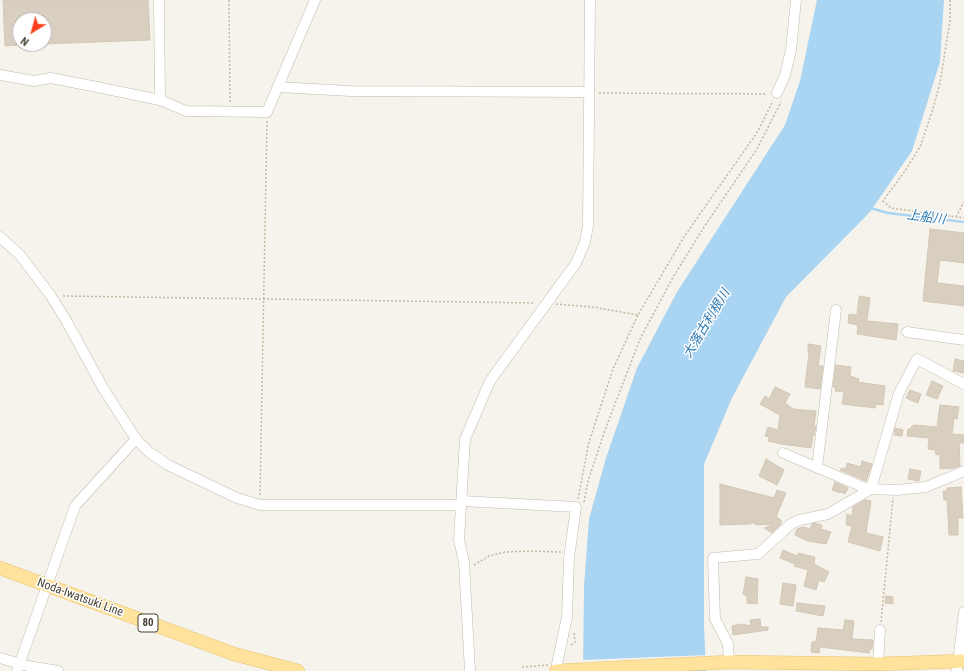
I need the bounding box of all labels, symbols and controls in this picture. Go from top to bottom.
north arrow [12,12,52,52]
text: N [18,34,32,48]
water label: 上船川 [906,208,946,228]
water label: 大落古利根川 [680,287,734,361]
street label: Noda-Iwatsuki Line [35,576,125,620]
road number: 80 [138,614,158,632]

